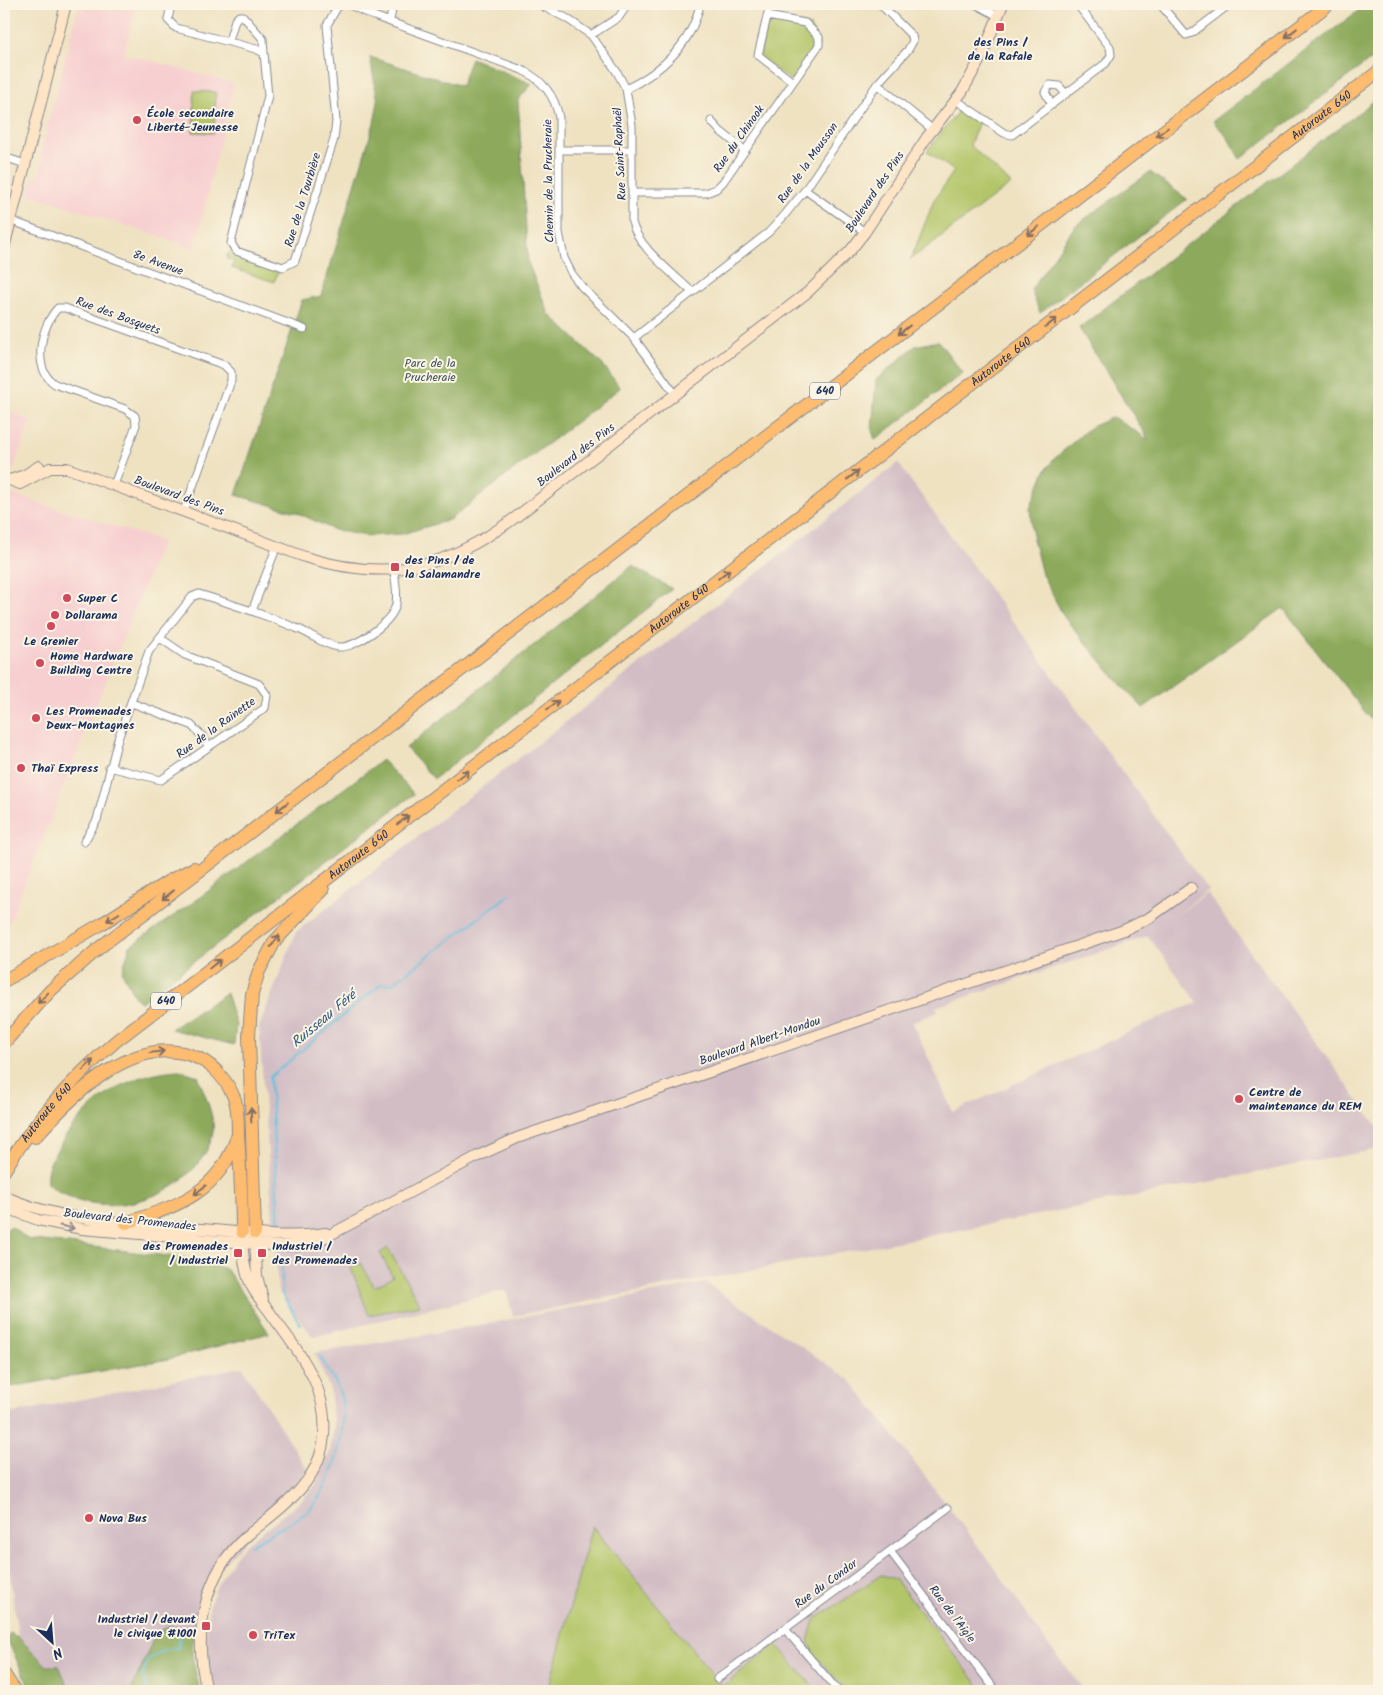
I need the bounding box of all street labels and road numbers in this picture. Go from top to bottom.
street label: Autoroute 640 [1287,86,1356,145]
street label: Rue du Chinook [709,101,770,177]
street label: Rue Saint-Raphaël [608,107,632,201]
street label: Chemin de la Prucheraie [538,118,560,243]
street label: Rue de la Mousson [773,119,843,207]
street label: Boulevard des Pins [841,147,909,237]
street label: Rue de la Tourbière [280,150,327,250]
street label: 8e Avenue [130,245,187,281]
street label: Rue des Bosquets [73,292,163,340]
street label: Autoroute 640 [966,332,1035,391]
road number: 640 [810,382,840,400]
street label: Boulevard des Pins [533,418,619,492]
street label: Boulevard des Pins [131,471,227,521]
street label: Autoroute 640 [644,579,713,638]
street label: Rue de la Rainette [172,692,260,763]
street label: Autoroute 640 [324,825,393,884]
road number: 640 [151,992,181,1009]
street label: Boulevard Albert-Mondou [697,1011,823,1071]
street label: Autoroute 640 [16,1079,77,1147]
street label: Boulevard des Promenades [63,1204,197,1236]
street label: Rue du Condor [790,1554,862,1613]
street label: Rue de l'Aigle [924,1581,980,1647]

